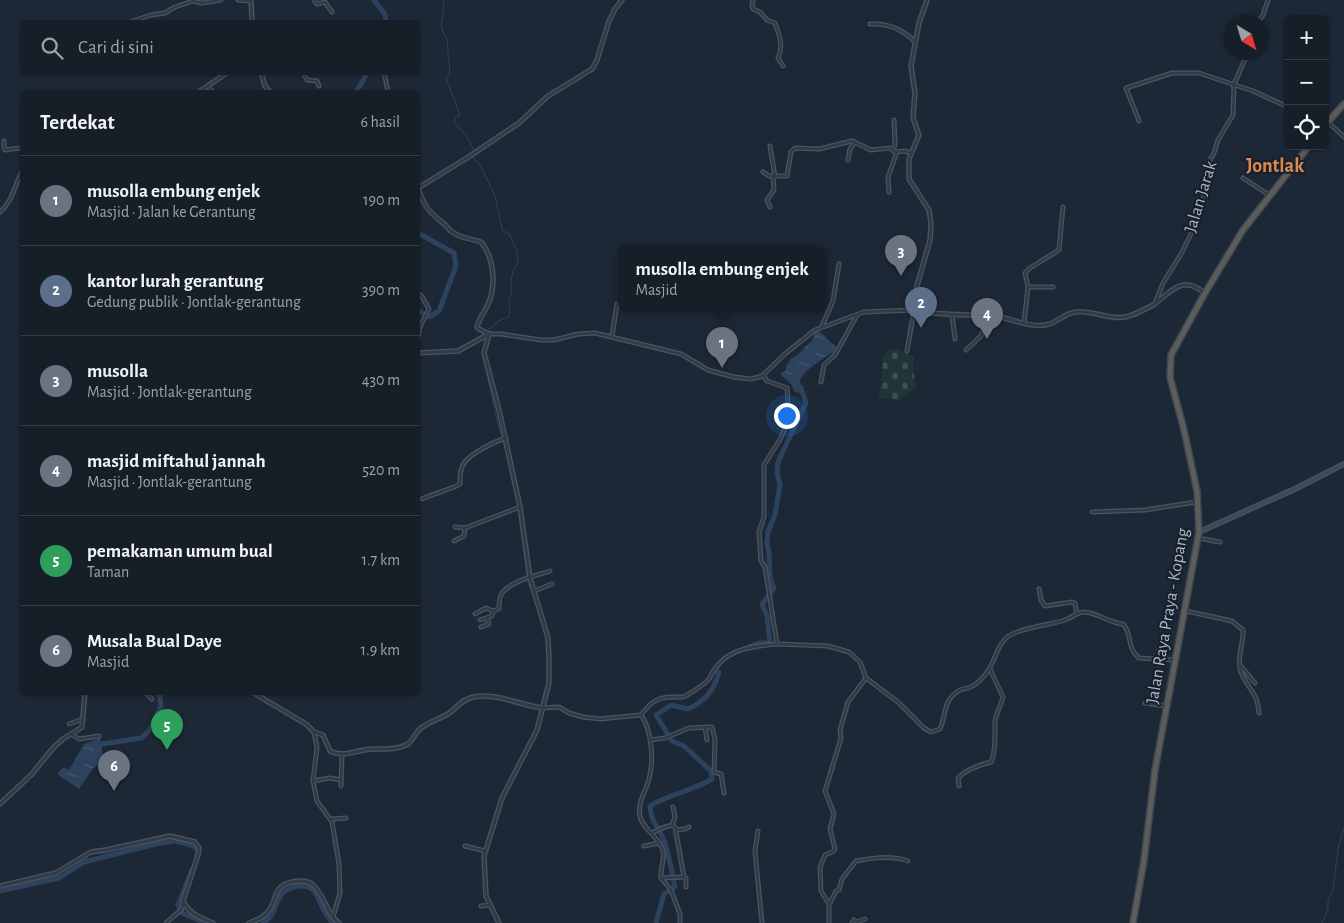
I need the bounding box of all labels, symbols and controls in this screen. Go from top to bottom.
north arrow [1224,15,1269,60]
map controls [1284,15,1329,150]
button: + [1284,15,1329,60]
search box [20,20,420,75]
icon: search [38,34,66,62]
text: Cari di sini [78,38,154,57]
button: − [1284,60,1329,105]
button: locate [1284,105,1329,150]
text: Terdekat [40,112,115,133]
text: 6 hasil [360,114,400,130]
district label: Jontlak [1246,156,1304,176]
street label: Jalan Jarak [1182,158,1221,235]
text: musolla embung enjek [87,182,260,201]
text: 1 [53,192,59,208]
text: 190 m [363,192,400,208]
text: Masjid · Jalan ke Gerantung [87,204,256,220]
pin: 3 [885,235,917,276]
popup [618,246,826,311]
text: musolla embung enjek [635,260,809,279]
text: kantor lurah gerantung [87,272,263,291]
text: 2 [52,282,60,298]
text: 390 m [362,282,400,298]
text: Masjid [635,282,678,298]
pin: 2 [905,287,937,328]
text: Gedung publik · Jontlak-gerantung [87,294,301,310]
pin: 4 [971,298,1003,339]
pin: 1 [706,327,738,368]
text: musolla [87,362,148,381]
text: 3 [53,372,59,388]
text: 430 m [362,372,400,388]
text: Masjid · Jontlak-gerantung [87,384,252,400]
your location [774,403,800,429]
text: masjid miftahul jannah [87,452,266,471]
text: 4 [52,462,60,478]
text: 520 m [362,462,400,478]
text: Masjid · Jontlak-gerantung [87,474,252,490]
street label: Jalan Raya Praya - Kopang [1144,526,1192,705]
text: pemakaman umum bual [87,542,273,561]
text: 5 [53,552,59,568]
text: 1.7 km [361,552,400,568]
text: Taman [87,564,129,580]
text: Musala Bual Daye [87,632,222,651]
text: 6 [52,642,60,658]
text: 1.9 km [361,642,400,658]
text: Masjid [87,654,129,670]
pin: 5 [151,709,183,750]
pin: 6 [98,750,130,791]

